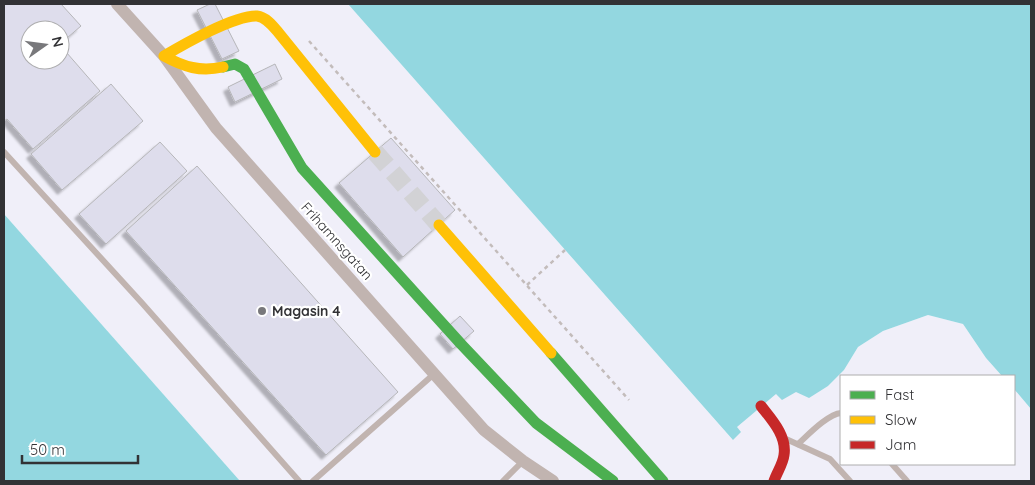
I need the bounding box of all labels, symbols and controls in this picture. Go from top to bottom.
north arrow [20,20,70,70]
text: N [48,35,68,49]
street label: Frihamnsgatan [297,198,377,284]
place label: Magasin 4 [272,302,340,320]
marker: Magasin 4 [256,305,268,317]
legend [840,375,1015,465]
text: Fast [885,385,914,404]
text: Slow [885,410,917,429]
scale bar [22,432,139,464]
text: Jam [885,435,916,454]
text: 50 m [30,440,65,459]

